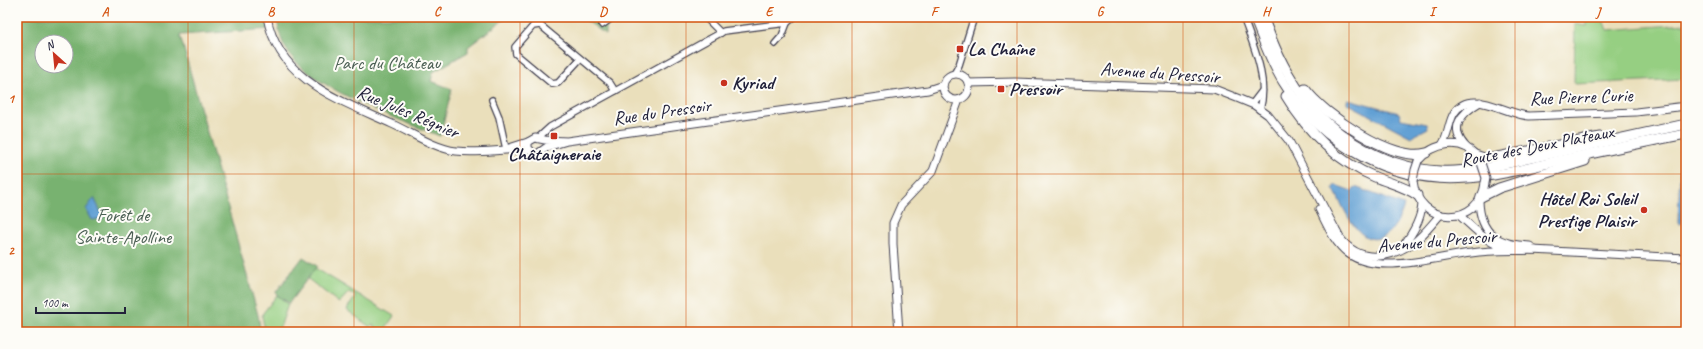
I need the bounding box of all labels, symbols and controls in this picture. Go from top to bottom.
text: A [102,4,110,20]
text: B [268,4,276,20]
text: C [434,4,442,20]
text: D [599,4,608,20]
text: E [766,4,775,20]
text: F [931,4,940,20]
text: G [1097,4,1105,20]
text: H [1262,4,1272,20]
text: I [1429,4,1438,20]
text: J [1595,4,1602,20]
north arrow [34,34,74,74]
text: N [43,36,58,53]
place label: La Chaîne [968,37,1036,61]
marker: La Chaîne [955,44,965,54]
park label: Parc du Château [334,51,441,75]
street label: Avenue du Pressoir [1100,57,1222,89]
place label: Kyriad [732,71,777,95]
place label: Pressoir [1009,77,1064,101]
marker: Kyriad [719,78,729,88]
street label: Rue Jules Régnier [353,80,464,145]
street label: Rue Pierre Curie [1529,83,1635,111]
marker: Pressoir [996,84,1006,94]
text: 1 [8,91,16,107]
street label: Rue du Pressoir [612,93,714,131]
street label: Route des Deux Plateaux [1458,119,1617,173]
marker: Châtaigneraie [549,131,559,141]
place label: Châtaigneraie [508,142,602,166]
place label: Hôtel Roi Soleil Prestige Plaisir [1538,187,1640,233]
park label: Forêt de Sainte-Apolline [75,203,173,249]
marker: Hôtel Roi Soleil Prestige Plaisir [1639,205,1649,215]
street label: Avenue du Pressoir [1377,224,1500,258]
text: 2 [8,243,15,259]
scale bar [36,289,125,315]
text: 100 m [42,295,69,311]

